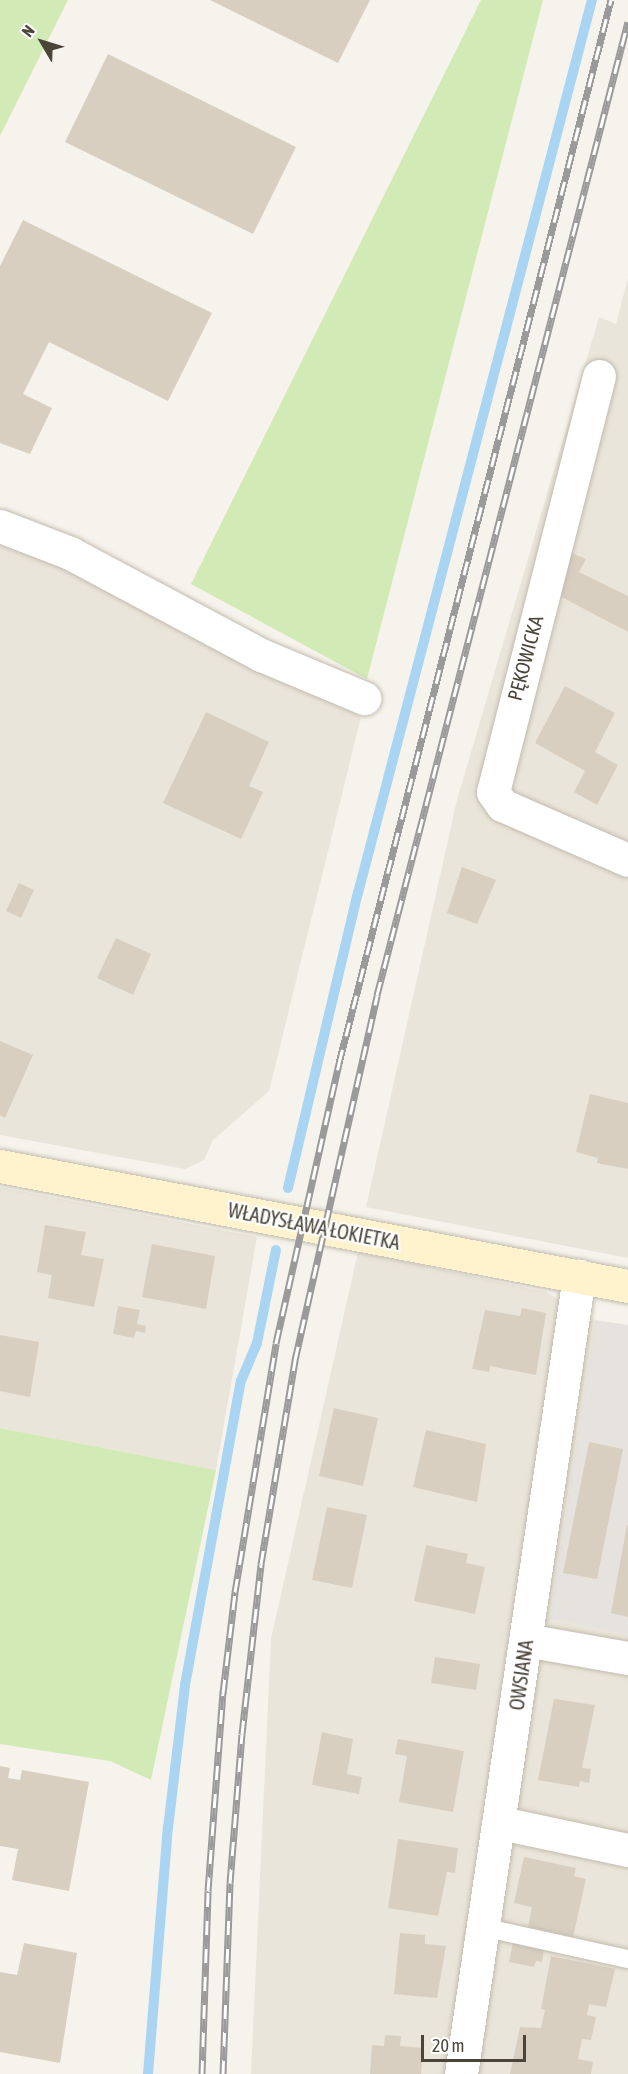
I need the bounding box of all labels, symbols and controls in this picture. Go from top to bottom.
north arrow [12,12,72,72]
text: N [18,22,38,40]
street label: PĘKOWICKA [502,613,548,703]
street label: WŁADYSŁAWA ŁOKIETKA [226,1198,402,1254]
street label: OWSIANA [504,1638,538,1712]
scale bar [424,2023,529,2061]
text: 20 m [432,2035,464,2056]

